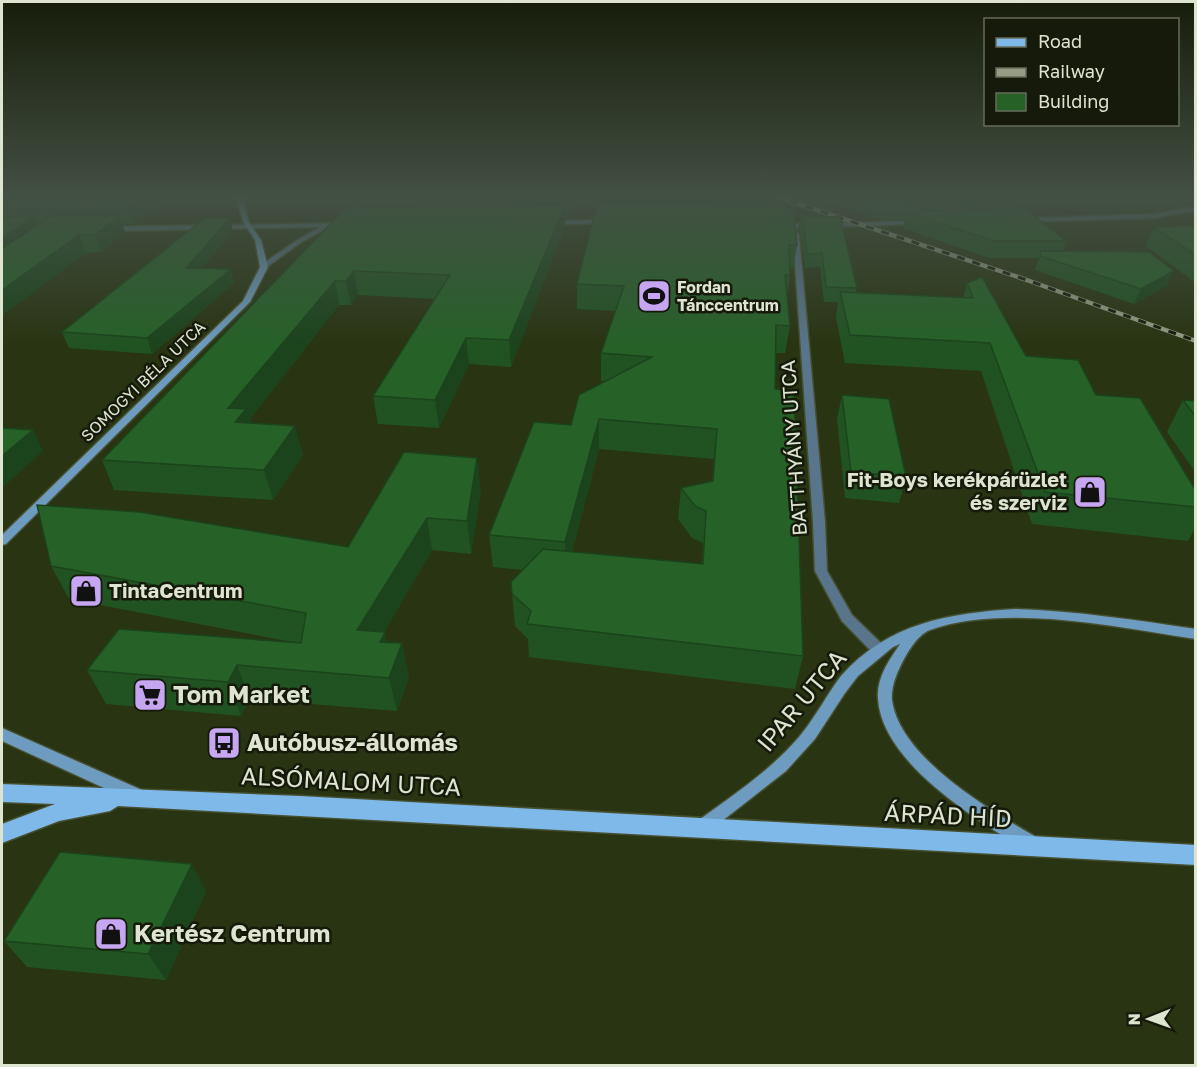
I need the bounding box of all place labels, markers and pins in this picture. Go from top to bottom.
place label: Fordan Tánccentrum [677,277,779,315]
sports icon: Fordan Tánccentrum [636,278,672,314]
place label: Fit-Boys kerékpárüzlet és szerviz [847,467,1067,514]
shop icon: Fit-Boys kerékpárüzlet és szerviz [1072,474,1108,510]
shop icon: TintaCentrum [68,573,104,609]
place label: TintaCentrum [109,578,242,602]
supermarket icon: Tom Market [132,677,168,713]
place label: Tom Market [173,679,310,708]
bus stop icon: Autóbusz-állomás [206,725,242,761]
place label: Autóbusz-állomás [247,727,458,756]
shop icon: Kertész Centrum [93,916,129,952]
place label: Kertész Centrum [134,918,330,947]

